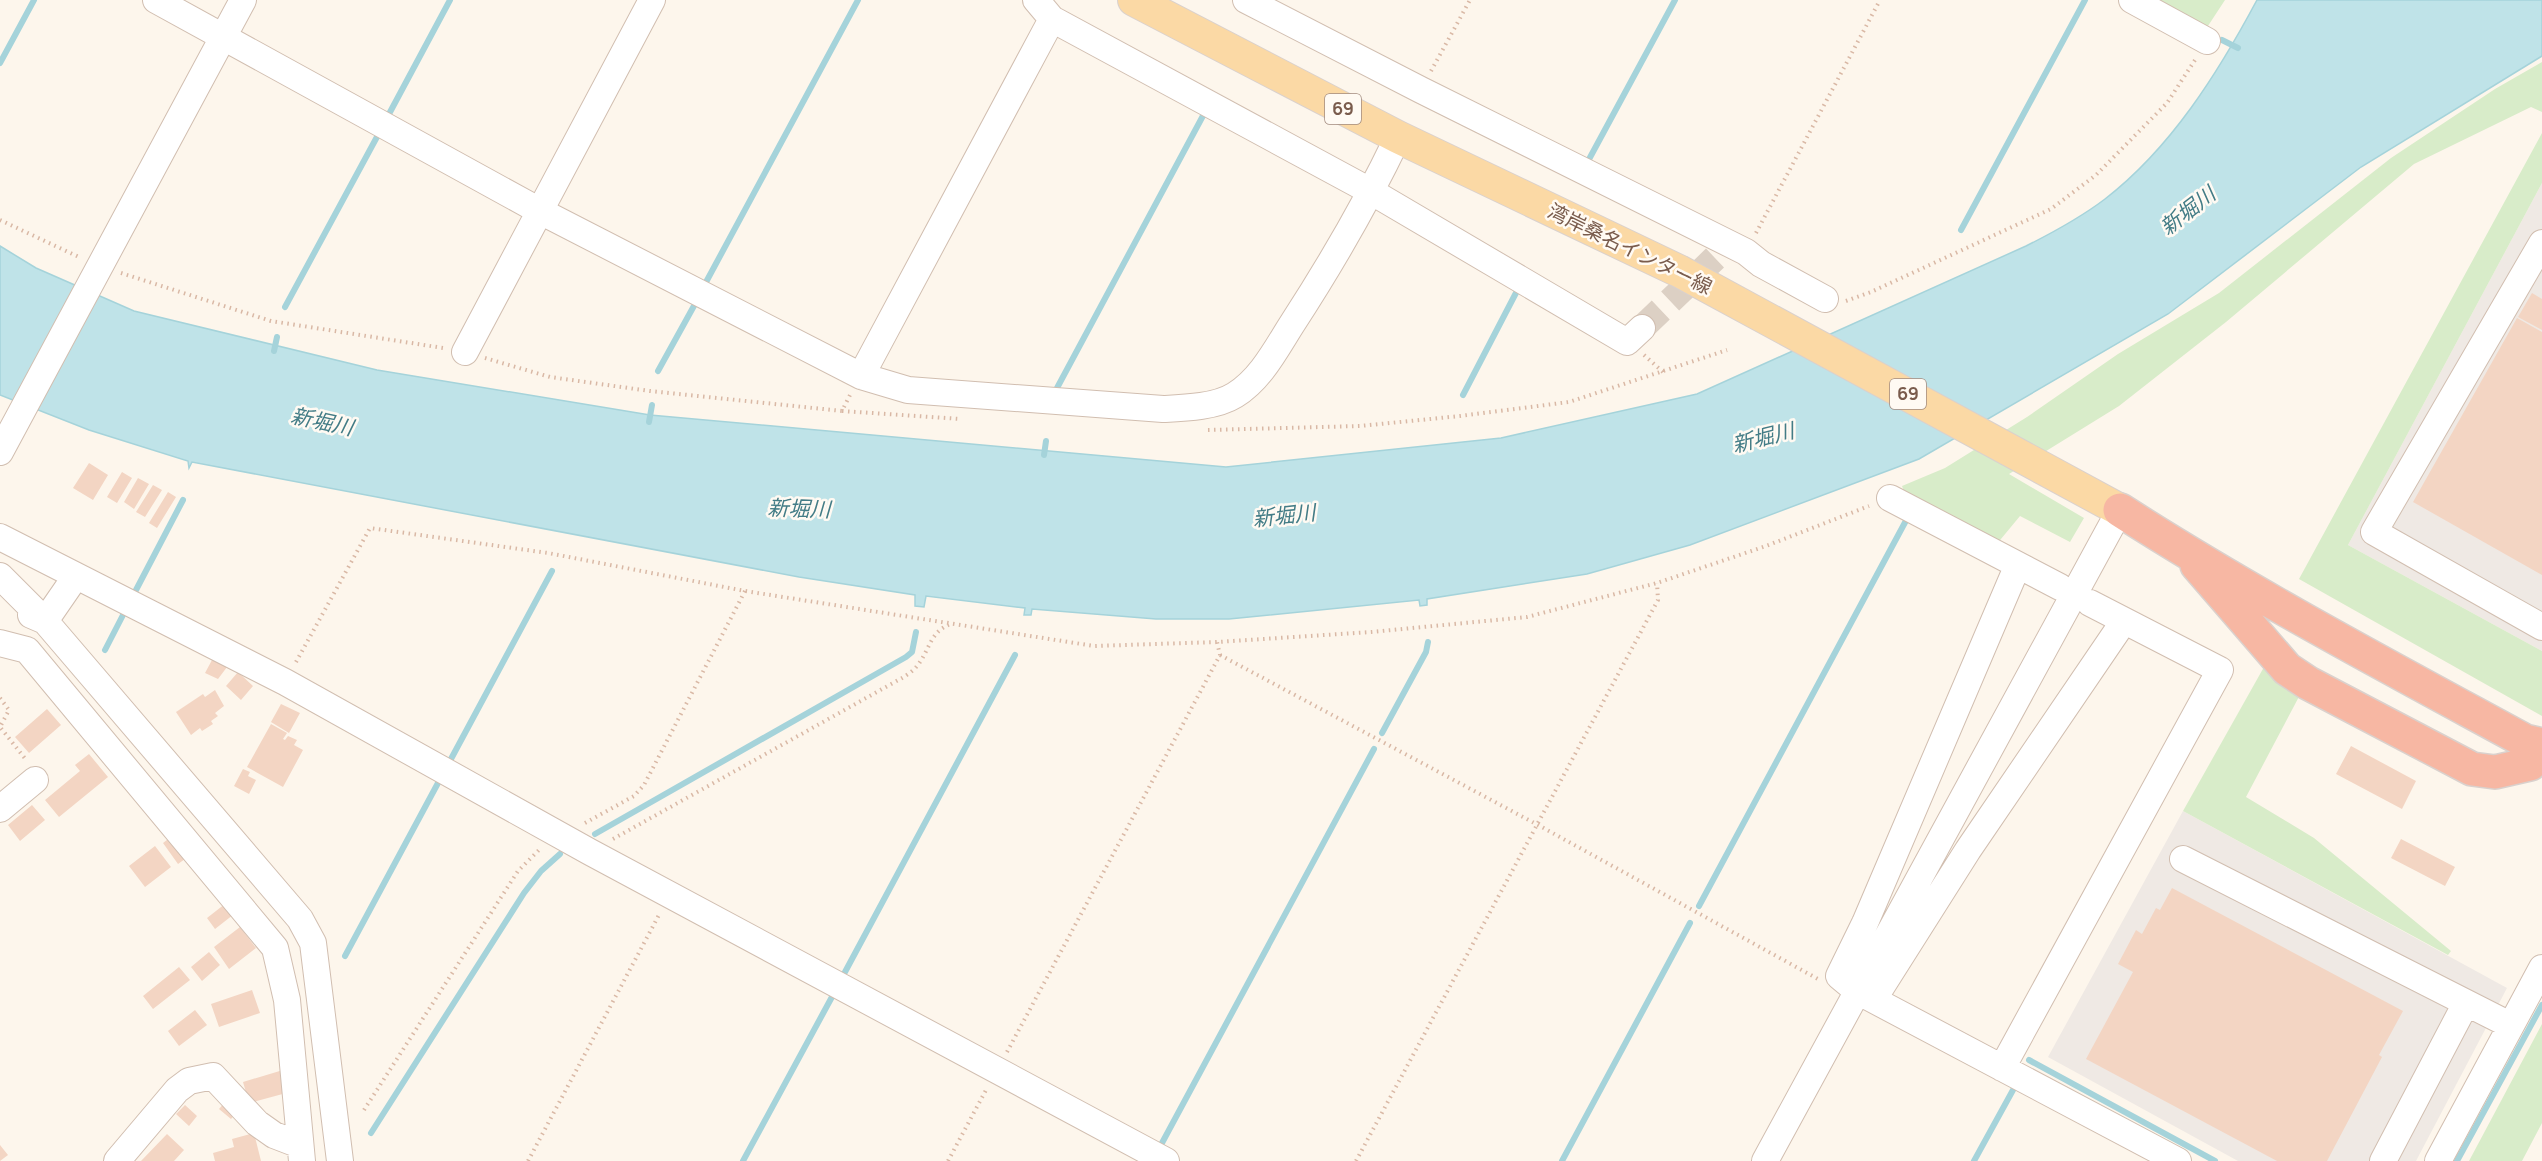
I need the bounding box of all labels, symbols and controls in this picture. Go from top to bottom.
road number: 69 [1325,94,1361,124]
water label: 新堀川 [2154,179,2222,241]
street label: 湾岸桑名インター線 [1543,197,1717,300]
road number: 69 [1890,379,1926,409]
water label: 新堀川 [288,401,358,442]
water label: 新堀川 [1729,415,1799,458]
water label: 新堀川 [767,493,833,523]
water label: 新堀川 [1251,498,1319,532]

